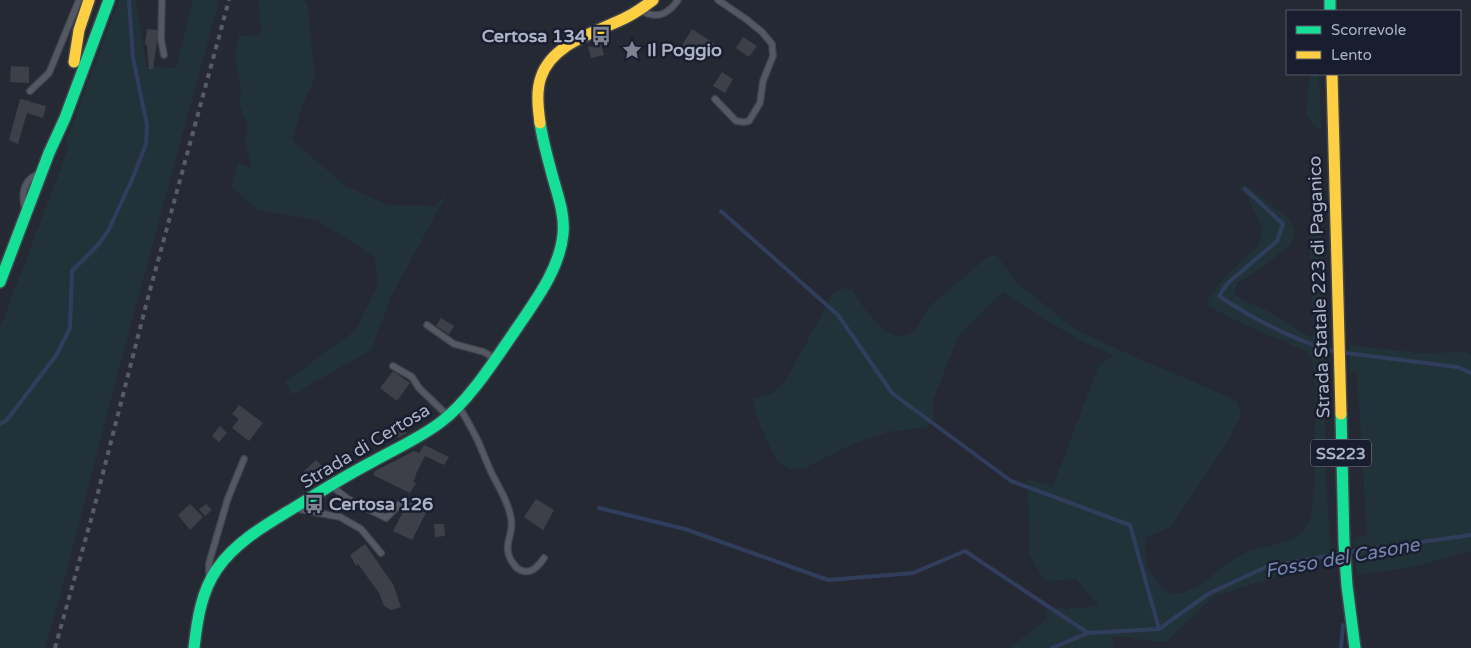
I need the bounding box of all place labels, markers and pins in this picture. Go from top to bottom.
place label: Certosa 134 [482,25,587,47]
bus stop icon: Certosa 134 [590,25,612,47]
place icon: Il Poggio [621,39,643,61]
place label: Il Poggio [647,39,722,61]
bus stop icon: Certosa 126 [303,493,325,515]
place label: Certosa 126 [329,493,433,515]

